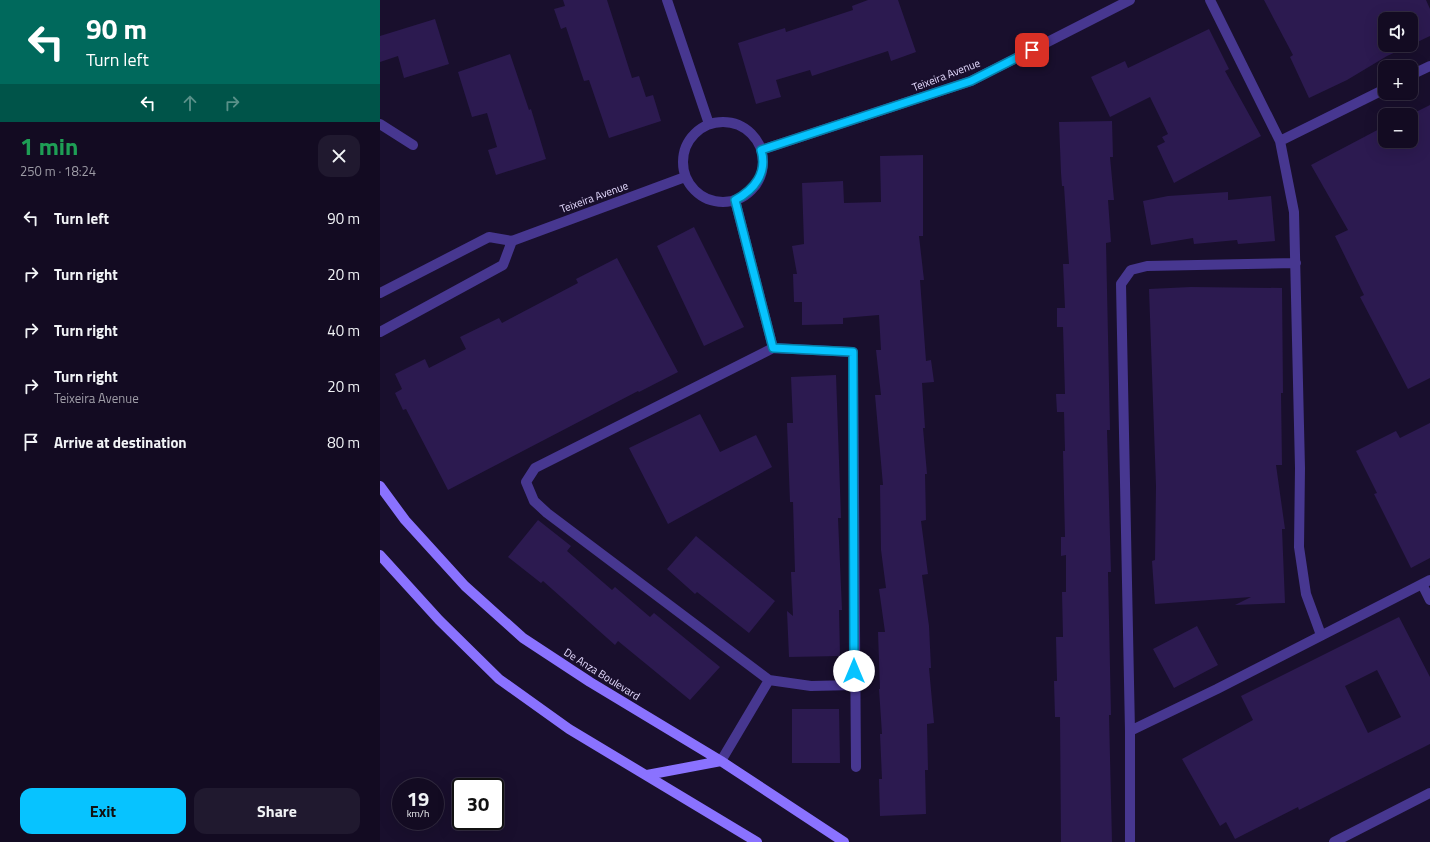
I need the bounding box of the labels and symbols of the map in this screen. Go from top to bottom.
pin [1015,33,1049,67]
street label: Teixeira Avenue [910,55,983,95]
street label: Teixeira Avenue [558,177,631,217]
street label: De Anza Boulevard [561,644,643,704]
position arrow [833,650,875,692]
speed limit sign: 30 [452,778,504,830]

